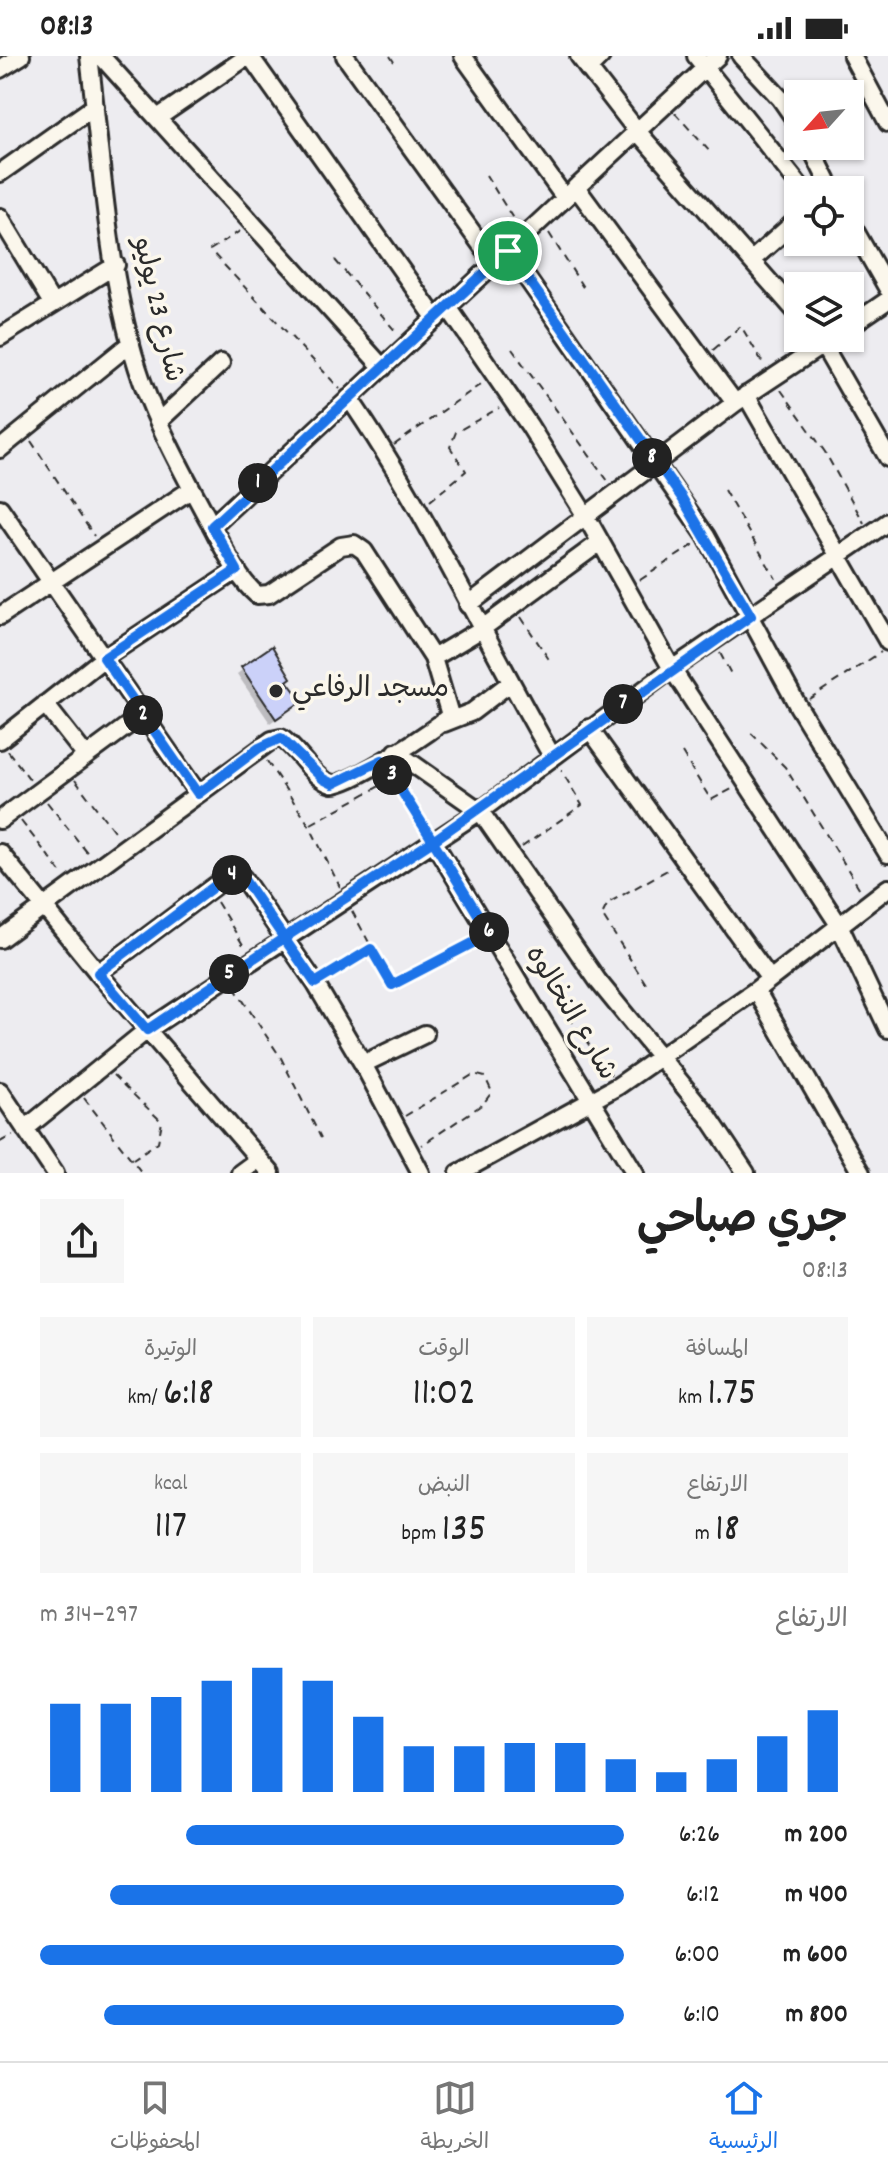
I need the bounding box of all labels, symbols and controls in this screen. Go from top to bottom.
text: 08:13 [40,7,93,50]
north arrow [784,80,864,160]
map controls [784,80,864,352]
button: locate [784,176,864,256]
pin [474,217,542,285]
icon: arrive [486,229,530,273]
street label: شارع 23 يوليو [119,231,192,387]
button: layers [784,272,864,352]
pin: 8 [632,438,672,478]
text: 8 [648,442,656,473]
pin: 1 [238,463,278,503]
text: 1 [256,467,260,498]
place label: مسجد الرفاعي [292,671,449,711]
marker: مسجد الرفاعي [267,682,285,700]
pin: 7 [603,684,643,724]
text: 7 [619,688,627,719]
pin: 2 [123,695,163,735]
text: 2 [138,699,148,730]
pin: 3 [372,755,412,795]
text: 3 [387,759,397,790]
pin: 4 [212,855,252,895]
text: 4 [227,859,237,890]
pin: 6 [469,912,509,952]
text: 6 [484,916,494,947]
street label: شارع النخالوه [513,939,625,1089]
pin: 5 [209,954,249,994]
text: 5 [224,958,234,989]
text: جري صباحي [637,1191,848,1254]
button: share [40,1199,124,1283]
text: 08:13 [802,1253,848,1290]
text: الوتيرة [144,1335,197,1366]
text: الوقت [418,1335,470,1366]
text: المسافة [686,1335,749,1366]
text: 6:18 [163,1367,214,1424]
text: 11:02 [412,1367,476,1424]
text: 1.75 [707,1367,757,1424]
text: /km [127,1383,163,1414]
text: km [678,1383,707,1414]
text: kcal [154,1469,187,1500]
text: النبض [418,1471,470,1502]
text: الارتفاع [686,1471,748,1502]
text: 117 [154,1500,187,1557]
text: 135 [441,1503,486,1560]
text: 18 [715,1503,740,1560]
text: bpm [402,1519,441,1550]
text: m [695,1519,715,1550]
text: 297–314 m [40,1597,138,1634]
text: الارتفاع [775,1602,848,1639]
text: 6:26 [679,1817,720,1854]
text: 200 m [784,1817,848,1854]
text: 6:12 [686,1877,720,1914]
text: 400 m [785,1877,848,1914]
text: 6:00 [675,1937,720,1974]
text: 600 m [783,1937,848,1974]
text: 6:10 [683,1997,720,2034]
text: 800 m [785,1997,848,2034]
tab: المحفوظات [110,2076,201,2160]
tab: الخريطة [420,2076,489,2160]
tab: الرئيسية [709,2076,778,2160]

